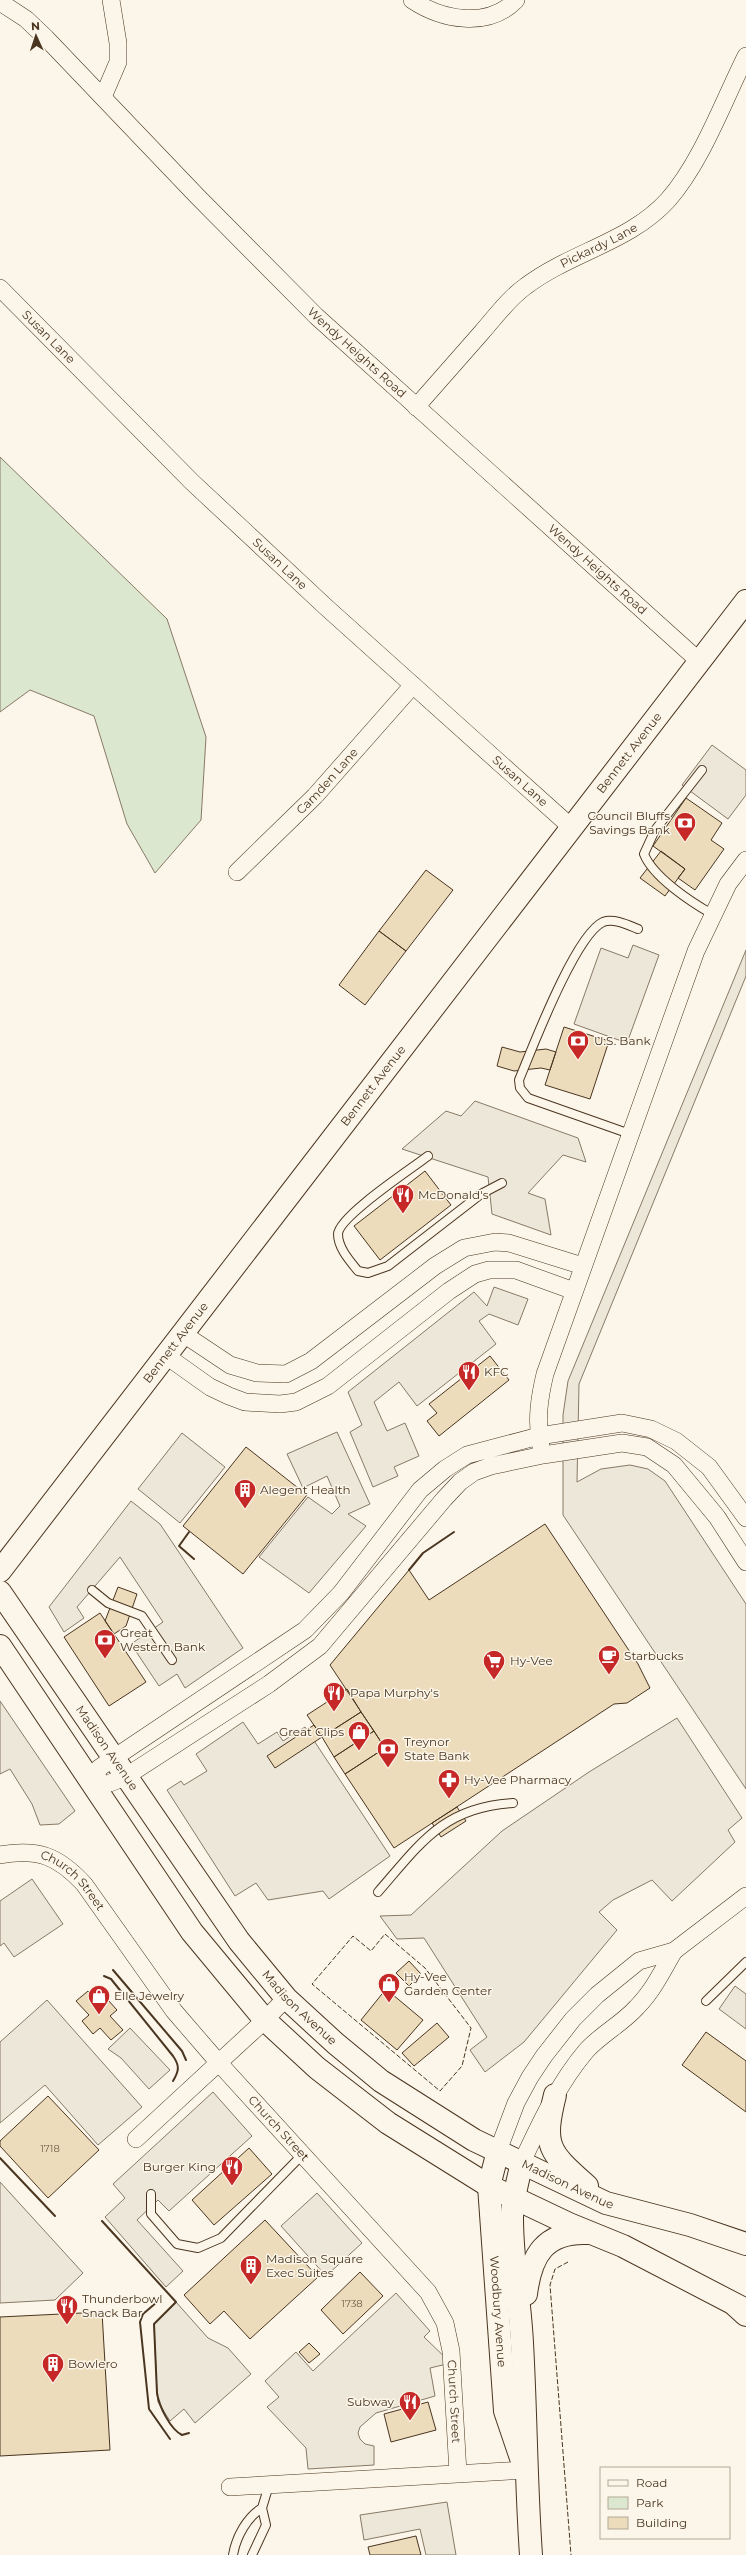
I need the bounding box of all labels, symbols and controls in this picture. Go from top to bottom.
north arrow [16,16,56,56]
text: N [31,19,40,33]
street label: Pickardy Lane [557,219,640,271]
street label: Wendy Heights Road [305,304,410,401]
street label: Susan Lane [19,307,79,367]
street label: Wendy Heights Road [545,521,650,617]
street label: Susan Lane [250,534,311,593]
street label: Bennett Avenue [593,709,665,796]
street label: Camden Lane [293,745,361,817]
street label: Susan Lane [490,752,551,810]
place label: Council Bluffs Savings Bank [587,808,671,837]
bank icon: Council Bluffs Savings Bank [672,810,698,843]
bank icon: U.S. Bank [565,1028,591,1061]
place label: U.S. Bank [594,1033,652,1048]
street label: Bennett Avenue [337,1042,408,1129]
restaurant icon: McDonald's [390,1182,416,1215]
place label: McDonald's [418,1187,489,1202]
street label: Bennett Avenue [139,1299,211,1386]
restaurant icon: KFC [456,1359,482,1392]
place label: KFC [484,1364,509,1379]
building icon: Alegent Health [232,1477,258,1510]
place label: Alegent Health [260,1482,351,1497]
place label: Great Western Bank [120,1625,206,1654]
bank icon: Great Western Bank [92,1627,118,1660]
cafe icon: Starbucks [596,1643,622,1676]
supermarket icon: Hy-Vee [481,1648,507,1681]
place label: Starbucks [624,1648,684,1663]
place label: Hy-Vee [510,1653,553,1668]
restaurant icon: Papa Murphy's [321,1680,347,1713]
place label: Papa Murphy's [350,1685,439,1700]
street label: Madison Avenue [73,1702,142,1793]
shop icon: Great Clips [346,1719,372,1752]
place label: Great Clips [279,1724,344,1739]
place label: Treynor State Bank [404,1734,470,1763]
bank icon: Treynor State Bank [375,1736,401,1769]
pharmacy icon: Hy-Vee Pharmacy [436,1767,462,1800]
place label: Hy-Vee Pharmacy [464,1772,572,1787]
street label: Church Street [39,1847,108,1913]
street label: Madison Avenue [259,1967,340,2048]
place label: Hy-Vee Garden Center [404,1969,492,1998]
shop icon: Hy-Vee Garden Center [376,1971,402,2004]
shop icon: Elle Jewelry [86,1983,112,2016]
place label: Elle Jewelry [114,1988,185,2003]
street label: Church Street [245,2092,313,2164]
house number: 1718 [40,2142,60,2155]
restaurant icon: Burger King [219,2154,245,2187]
street label: Madison Avenue [520,2156,615,2212]
place label: Burger King [143,2159,216,2174]
place label: Madison Square Exec Suites [266,2251,363,2280]
building icon: Madison Square Exec Suites [238,2253,264,2286]
street label: Woodbury Avenue [487,2255,510,2368]
place label: Thunderbowl Snack Bar [82,2291,163,2320]
restaurant icon: Thunderbowl Snack Bar [54,2293,80,2326]
house number: 1738 [341,2297,363,2310]
building icon: Bowlero [40,2351,66,2384]
place label: Bowlero [68,2356,118,2371]
street label: Church Street [445,2359,464,2444]
restaurant icon: Subway [397,2389,423,2422]
place label: Subway [347,2394,394,2409]
legend [600,2467,730,2539]
text: Road [636,2475,667,2490]
text: Park [636,2495,664,2510]
text: Building [636,2515,687,2530]

